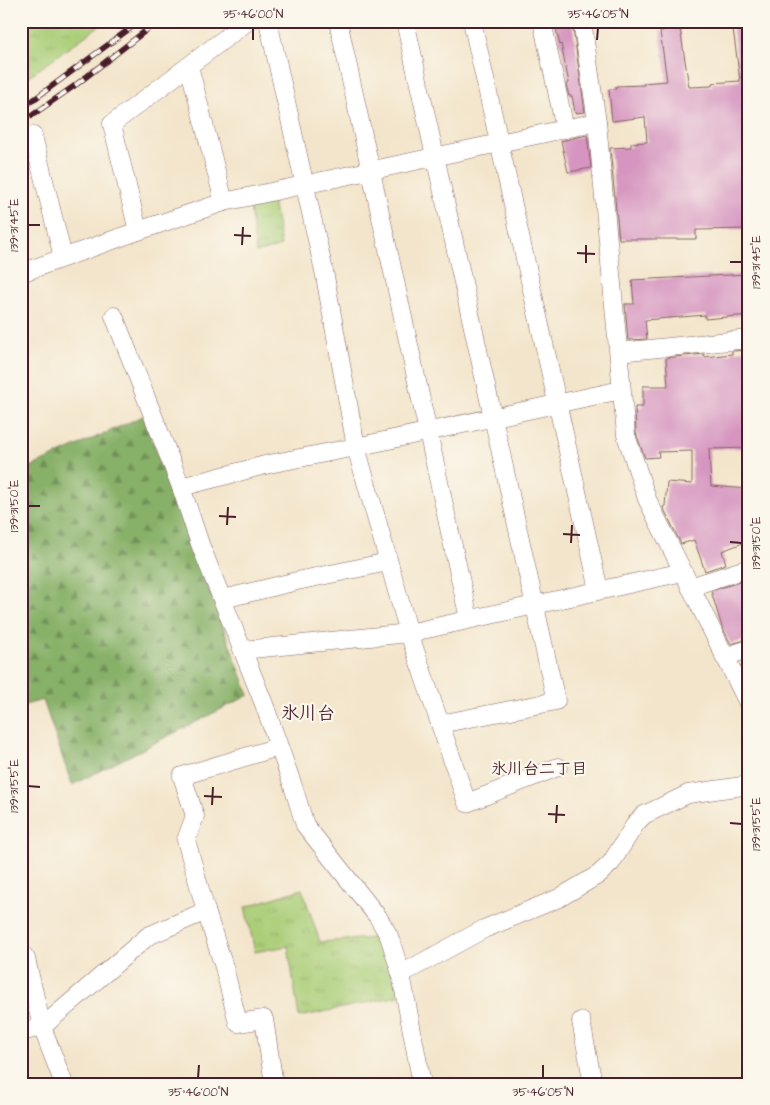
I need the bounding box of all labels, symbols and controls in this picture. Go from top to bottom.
text: 35°46'00"N [223,6,284,23]
text: 35°46'05"N [567,6,629,23]
text: 139°31'45"E [6,198,23,252]
text: 139°31'45"E [748,235,765,289]
text: 139°31'50"E [6,480,23,532]
text: 139°31'50"E [748,517,765,569]
district label: 氷川台 [281,701,335,726]
district label: 氷川台二丁目 [491,758,587,780]
text: 139°31'55"E [6,759,23,813]
text: 139°31'55"E [748,797,765,851]
text: 35°46'00"N [168,1084,229,1101]
text: 35°46'05"N [512,1084,574,1101]

